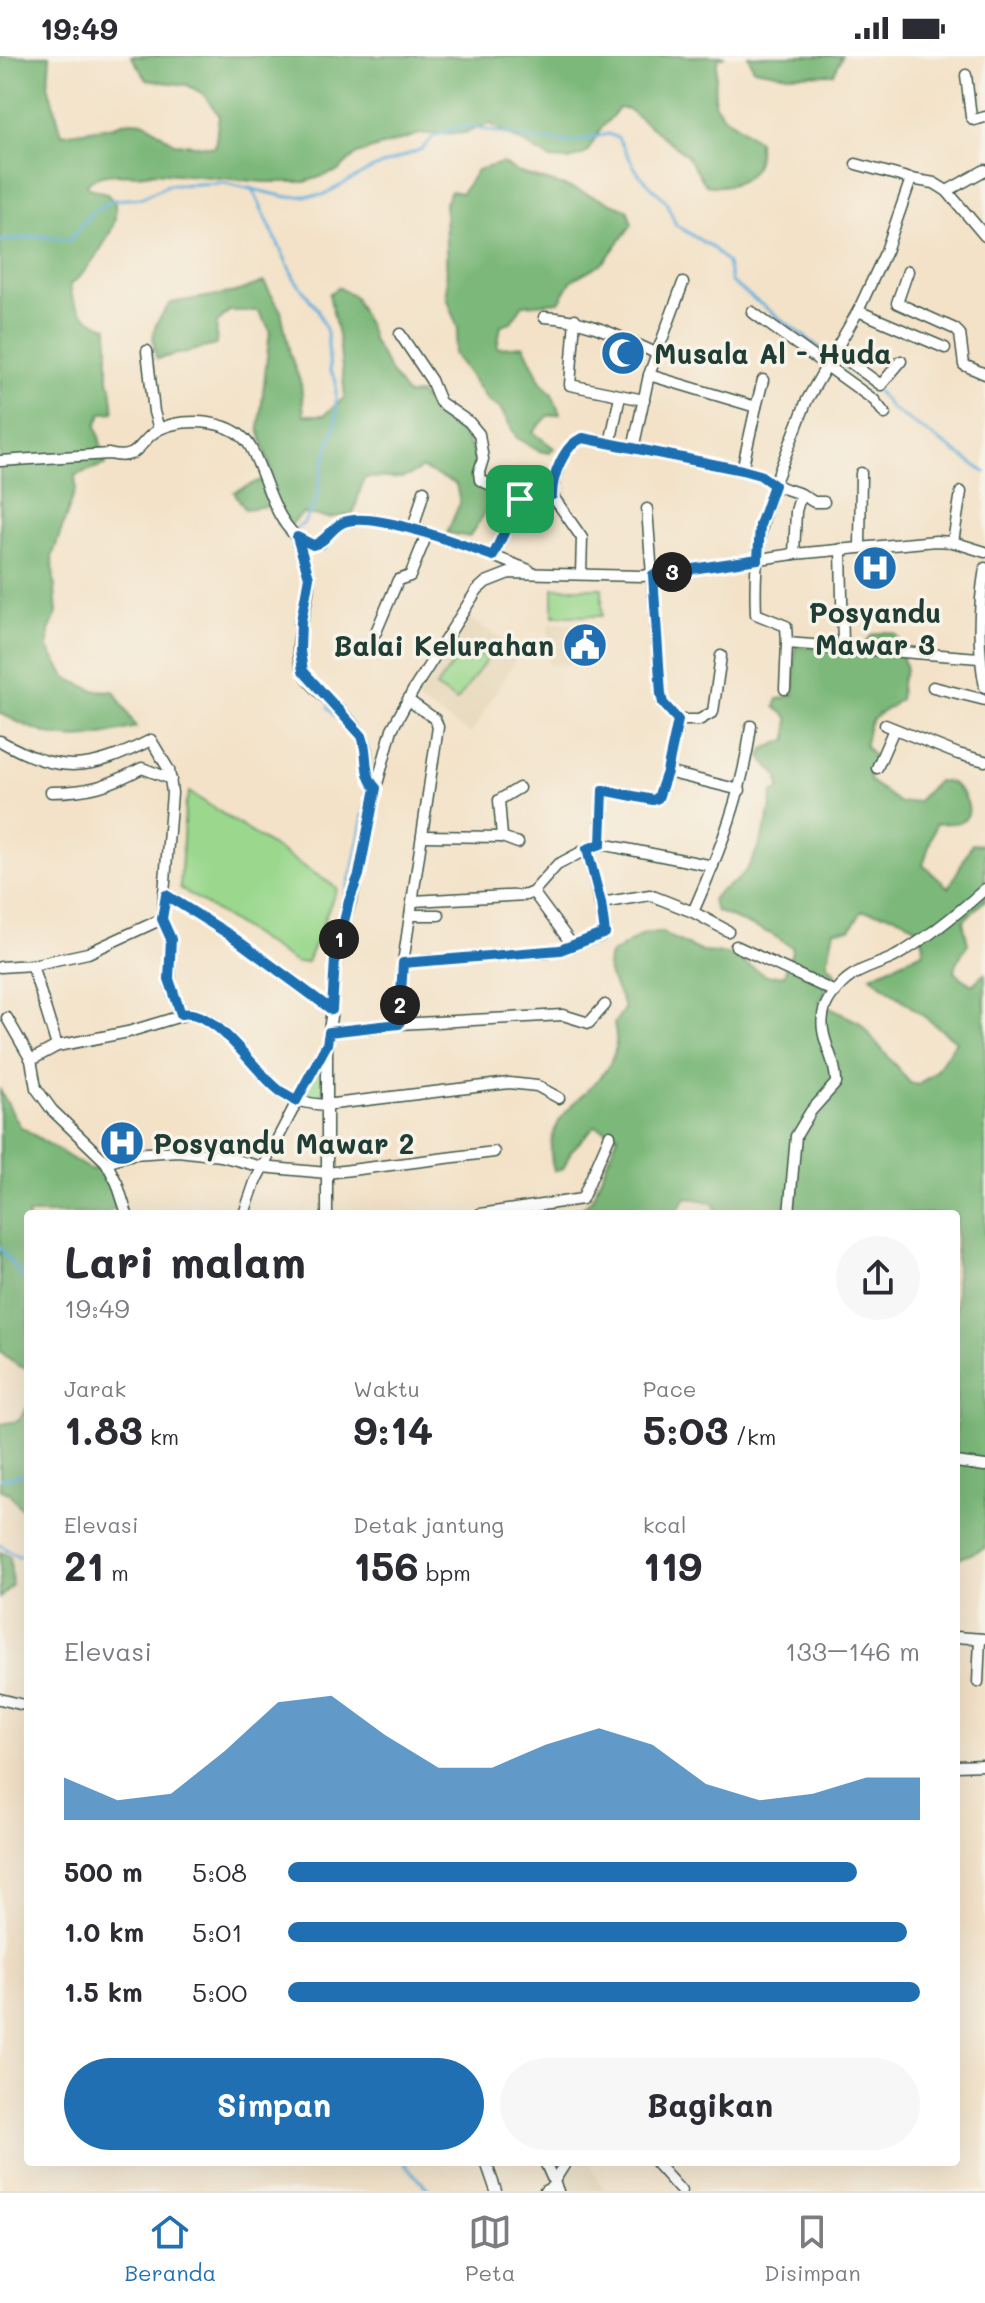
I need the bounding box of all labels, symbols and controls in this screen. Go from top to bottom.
text: 19:49 [40,8,118,48]
mosque icon: Musala Al - Huda [599,329,647,377]
place label: Musala Al - Huda [654,335,891,371]
pin [486,465,554,533]
icon: arrive [498,477,542,521]
hospital icon: Posyandu Mawar 3 [851,544,899,592]
pin: 3 [652,552,692,592]
text: 3 [665,557,679,586]
place label: Posyandu Mawar 3 [809,594,941,662]
public building icon: Balai Kelurahan [561,621,609,669]
place label: Balai Kelurahan [334,627,554,663]
pin: 1 [319,919,359,959]
text: 1 [334,924,344,953]
pin: 2 [380,985,420,1025]
text: 2 [394,990,406,1019]
hospital icon: Posyandu Mawar 2 [98,1119,146,1167]
place label: Posyandu Mawar 2 [153,1125,414,1162]
text: Lari malam [64,1232,306,1289]
button: share [836,1236,920,1320]
text: 19:49 [64,1291,130,1325]
text: Jarak [64,1374,126,1403]
text: Waktu [353,1374,420,1403]
text: Pace [643,1374,696,1403]
text: 1.83 [64,1403,143,1455]
text: 9:14 [353,1403,433,1455]
text: 5:03 [643,1403,728,1455]
text: km [143,1422,179,1451]
text: /km [728,1422,776,1451]
text: Elevasi [64,1510,139,1539]
text: Detak jantung [353,1510,504,1539]
text: kcal [643,1510,687,1539]
text: 21 [64,1539,104,1591]
text: 156 [353,1539,419,1591]
text: 119 [643,1539,702,1591]
text: m [104,1558,129,1587]
text: bpm [419,1558,471,1587]
text: Elevasi [64,1634,152,1668]
text: 133–146 m [785,1634,920,1668]
text: 500 m [64,1855,143,1889]
text: 5:08 [192,1855,247,1889]
text: 1.0 km [64,1915,144,1949]
text: 5:01 [192,1915,243,1949]
text: 1.5 km [64,1975,143,2009]
text: 5:00 [192,1975,247,2009]
button: Simpan [64,2058,484,2150]
button: Bagikan [500,2058,920,2150]
tab: Beranda [124,2210,216,2287]
tab: Peta [465,2210,516,2287]
tab: Disimpan [764,2210,861,2287]

